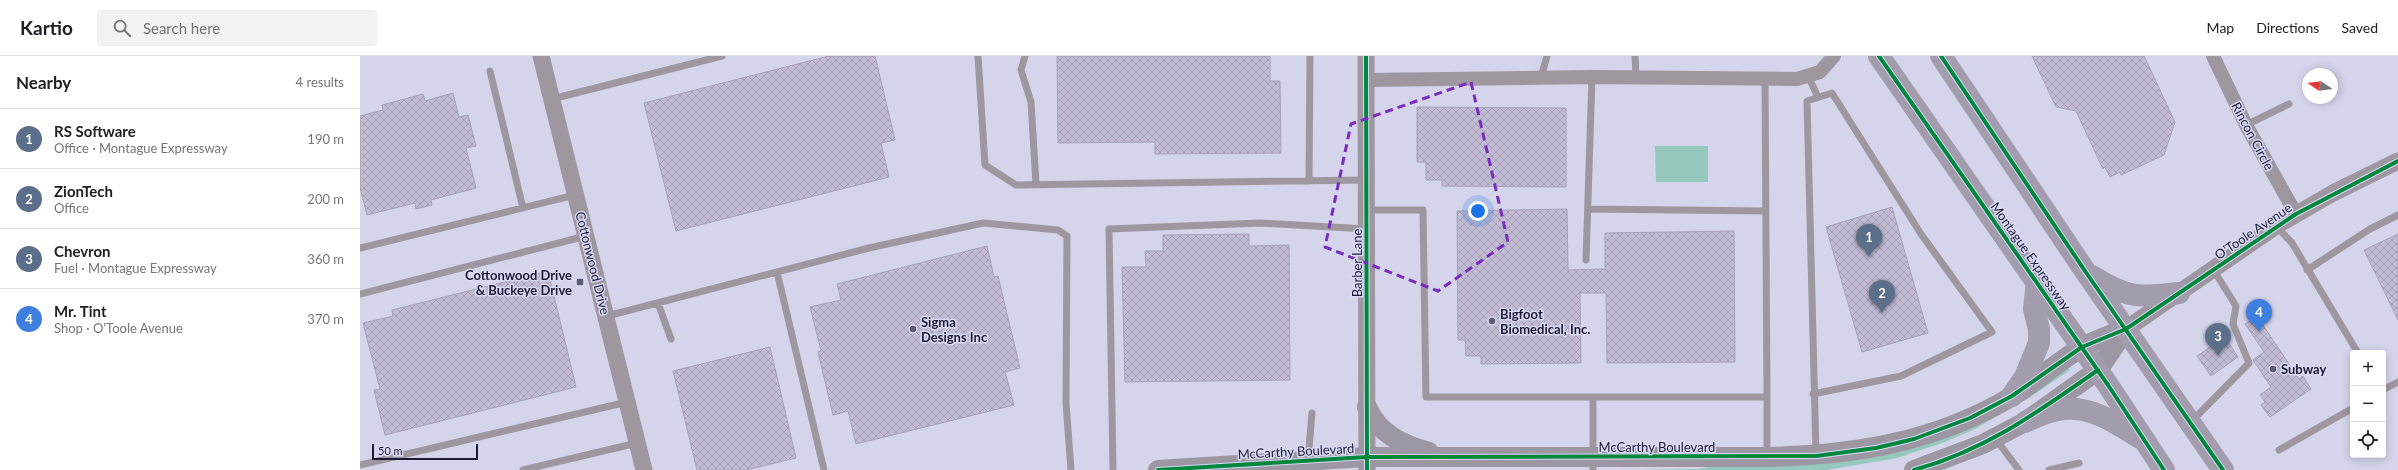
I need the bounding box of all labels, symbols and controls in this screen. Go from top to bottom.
search box [97,10,377,46]
text: Kartio [20,16,73,39]
icon: search [111,17,133,39]
text: Search here [143,19,220,37]
text: Map [2207,19,2234,36]
text: Directions [2256,19,2319,36]
text: Saved [2341,19,2378,36]
north arrow [2302,68,2338,104]
text: Nearby [16,72,71,93]
text: 4 results [296,74,344,90]
street label: Rincon Circle [2228,99,2278,173]
text: RS Software [54,122,136,140]
text: 1 [25,131,33,147]
text: 190 m [307,131,344,147]
text: Office · Montague Expressway [54,140,228,156]
text: ZionTech [54,182,113,200]
text: 2 [25,191,33,207]
text: 200 m [307,191,344,207]
street label: Montague Expressway [1988,199,2075,314]
street label: O’Toole Avenue [2211,199,2295,263]
text: Office [54,200,89,216]
your location [1468,201,1488,221]
street label: Cottonwood Drive [572,210,614,316]
pin: 1 [1856,224,1882,257]
street label: Barber Lane [1349,229,1365,297]
text: Chevron [54,242,111,260]
text: 3 [25,251,33,267]
text: 360 m [307,251,344,267]
text: Fuel · Montague Expressway [54,260,217,276]
place label: Cottonwood Drive & Buckeye Drive [465,267,572,298]
marker: Cottonwood Drive & Buckeye Drive [575,277,585,287]
pin: 2 [1869,280,1895,313]
pin: 4 [2246,299,2272,332]
text: Mr. Tint [54,302,107,320]
place label: Bigfoot Biomedical, Inc. [1500,306,1590,337]
text: 4 [25,311,33,327]
text: 370 m [307,311,344,327]
place label: Sigma Designs Inc [921,314,988,345]
marker: Bigfoot Biomedical, Inc. [1487,316,1497,326]
text: Shop · O’Toole Avenue [54,320,183,336]
pin: 3 [2205,323,2231,356]
marker: Sigma Designs Inc [908,324,918,334]
map controls [2350,350,2386,458]
button: + [2350,350,2386,386]
place label: Subway [2281,361,2326,377]
marker: Subway [2268,364,2278,374]
button: − [2350,386,2386,422]
button: locate [2350,422,2386,458]
street label: McCarthy Boulevard [1599,439,1715,455]
street label: McCarthy Boulevard [1237,440,1355,462]
scale bar [372,442,478,461]
text: 50 m [378,444,403,457]

